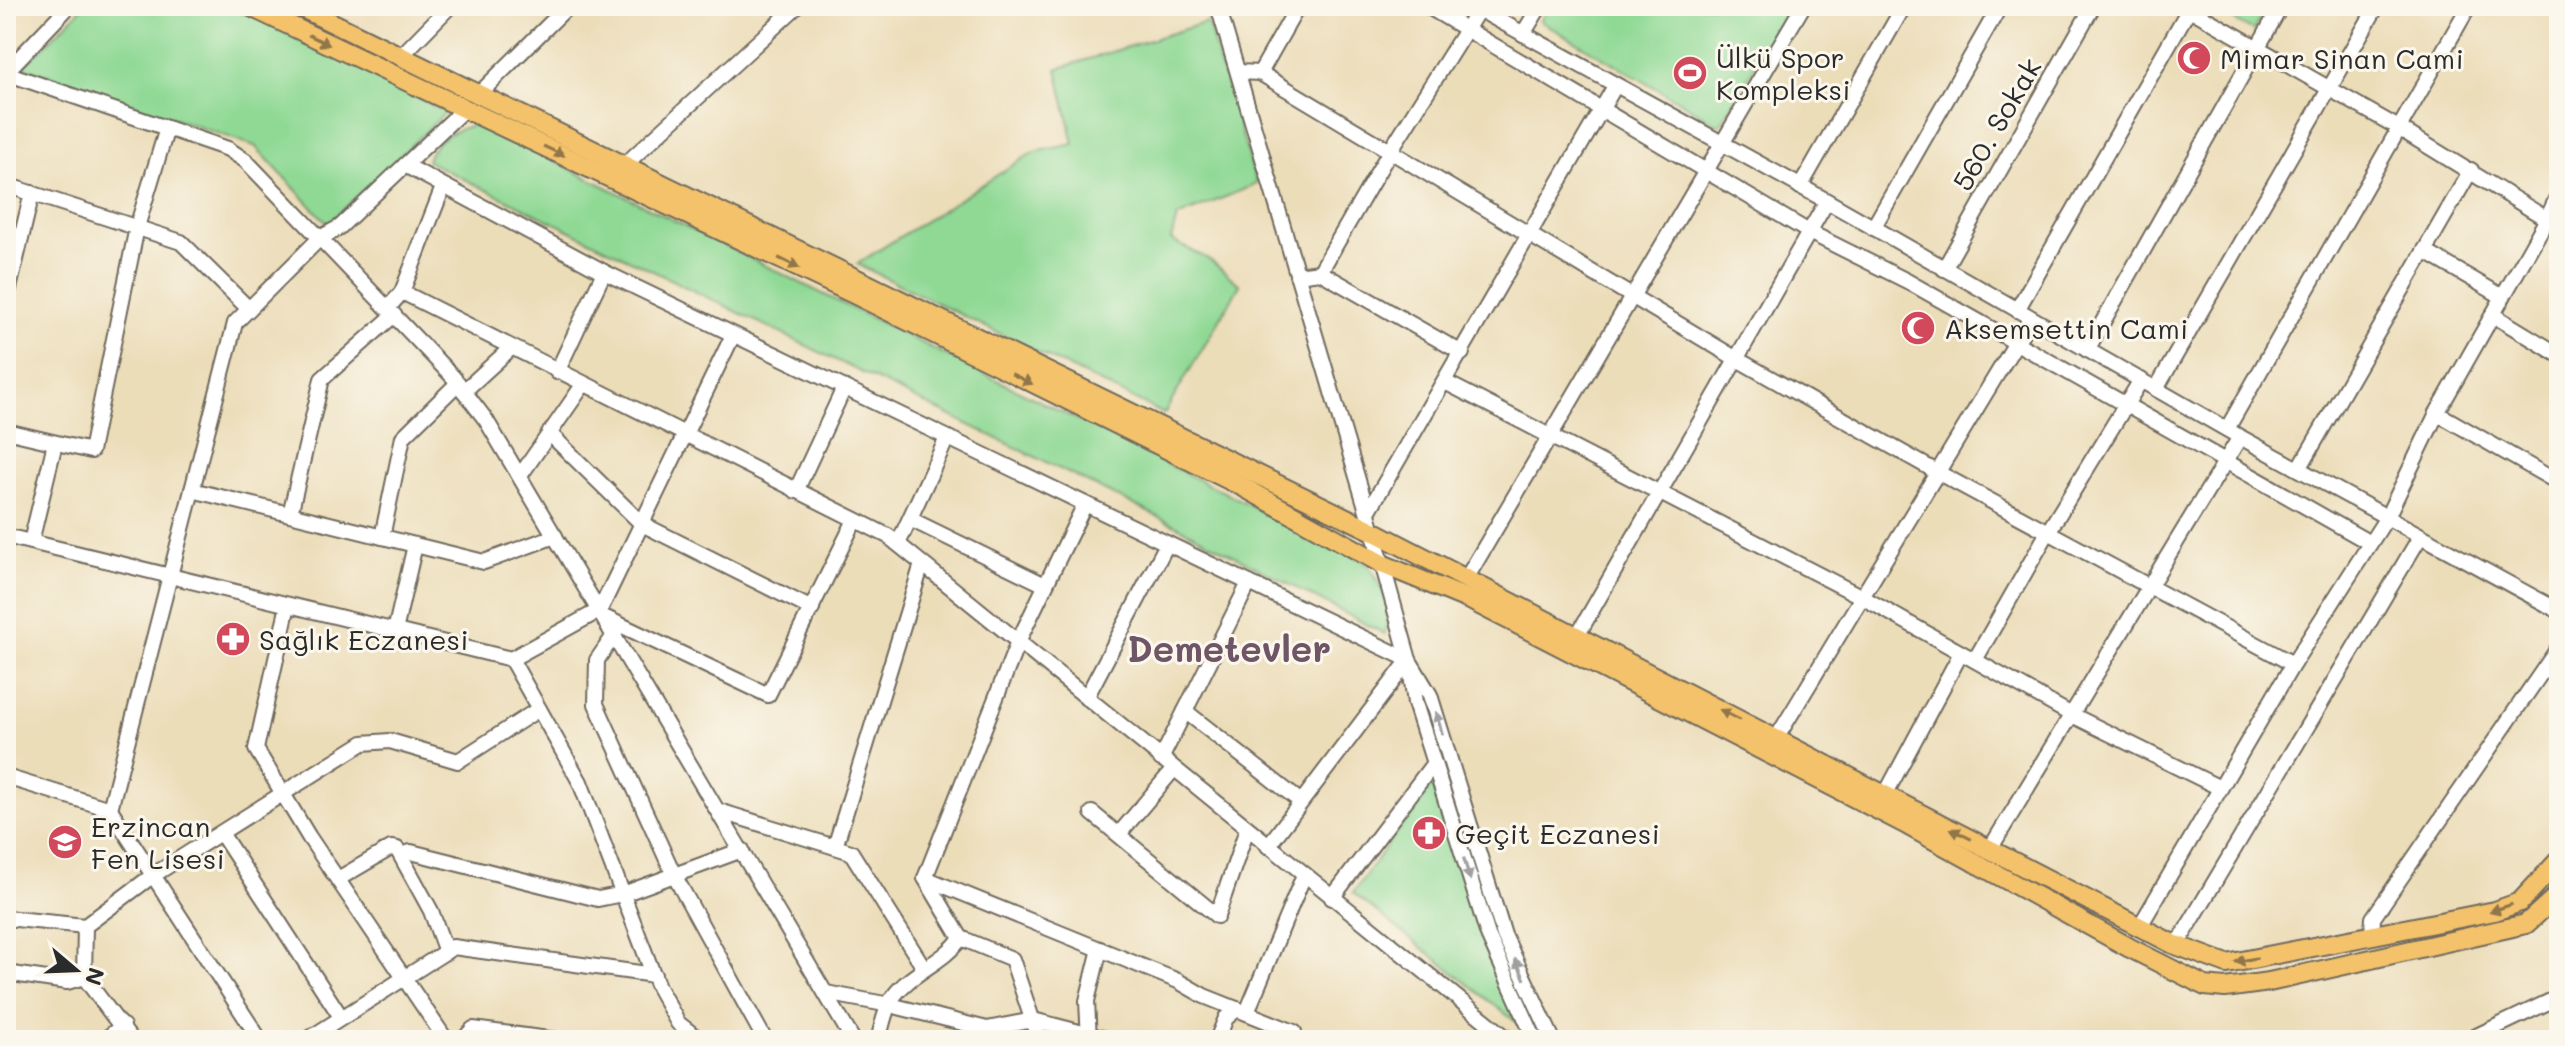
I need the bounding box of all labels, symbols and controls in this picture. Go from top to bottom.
one-way arrow [308,33,331,47]
place label: Ülkü Spor Kompleksi [1716,39,1851,107]
mosque icon: Mimar Sinan Cami [2175,39,2213,77]
place label: Mimar Sinan Cami [2220,40,2464,76]
street label: 560. Sokak [1944,51,2048,197]
sports icon: Ülkü Spor Kompleksi [1671,54,1709,92]
one-way arrow [542,144,566,158]
one-way arrow [777,256,800,270]
mosque icon: Aksemsettin Cami [1899,309,1937,347]
place label: Aksemsettin Cami [1944,310,2188,346]
one-way arrow [1010,372,1033,386]
pharmacy icon: Sağlık Eczanesi [214,620,252,658]
place label: Sağlık Eczanesi [259,621,469,657]
district label: Demetevler [1127,624,1331,671]
one-way arrow [1718,708,1741,721]
one-way arrow [1432,710,1445,734]
place label: Erzincan Fen Lisesi [91,808,225,876]
pharmacy icon: Geçit Eczanesi [1410,814,1448,852]
place label: Geçit Eczanesi [1455,815,1660,851]
school or university icon: Erzincan Fen Lisesi [46,823,84,861]
one-way arrow [1949,828,1972,841]
one-way arrow [1462,858,1474,882]
one-way arrow [2488,903,2512,915]
north arrow [36,930,116,1010]
one-way arrow [2233,955,2258,967]
one-way arrow [1513,958,1527,981]
text: N [79,964,112,989]

